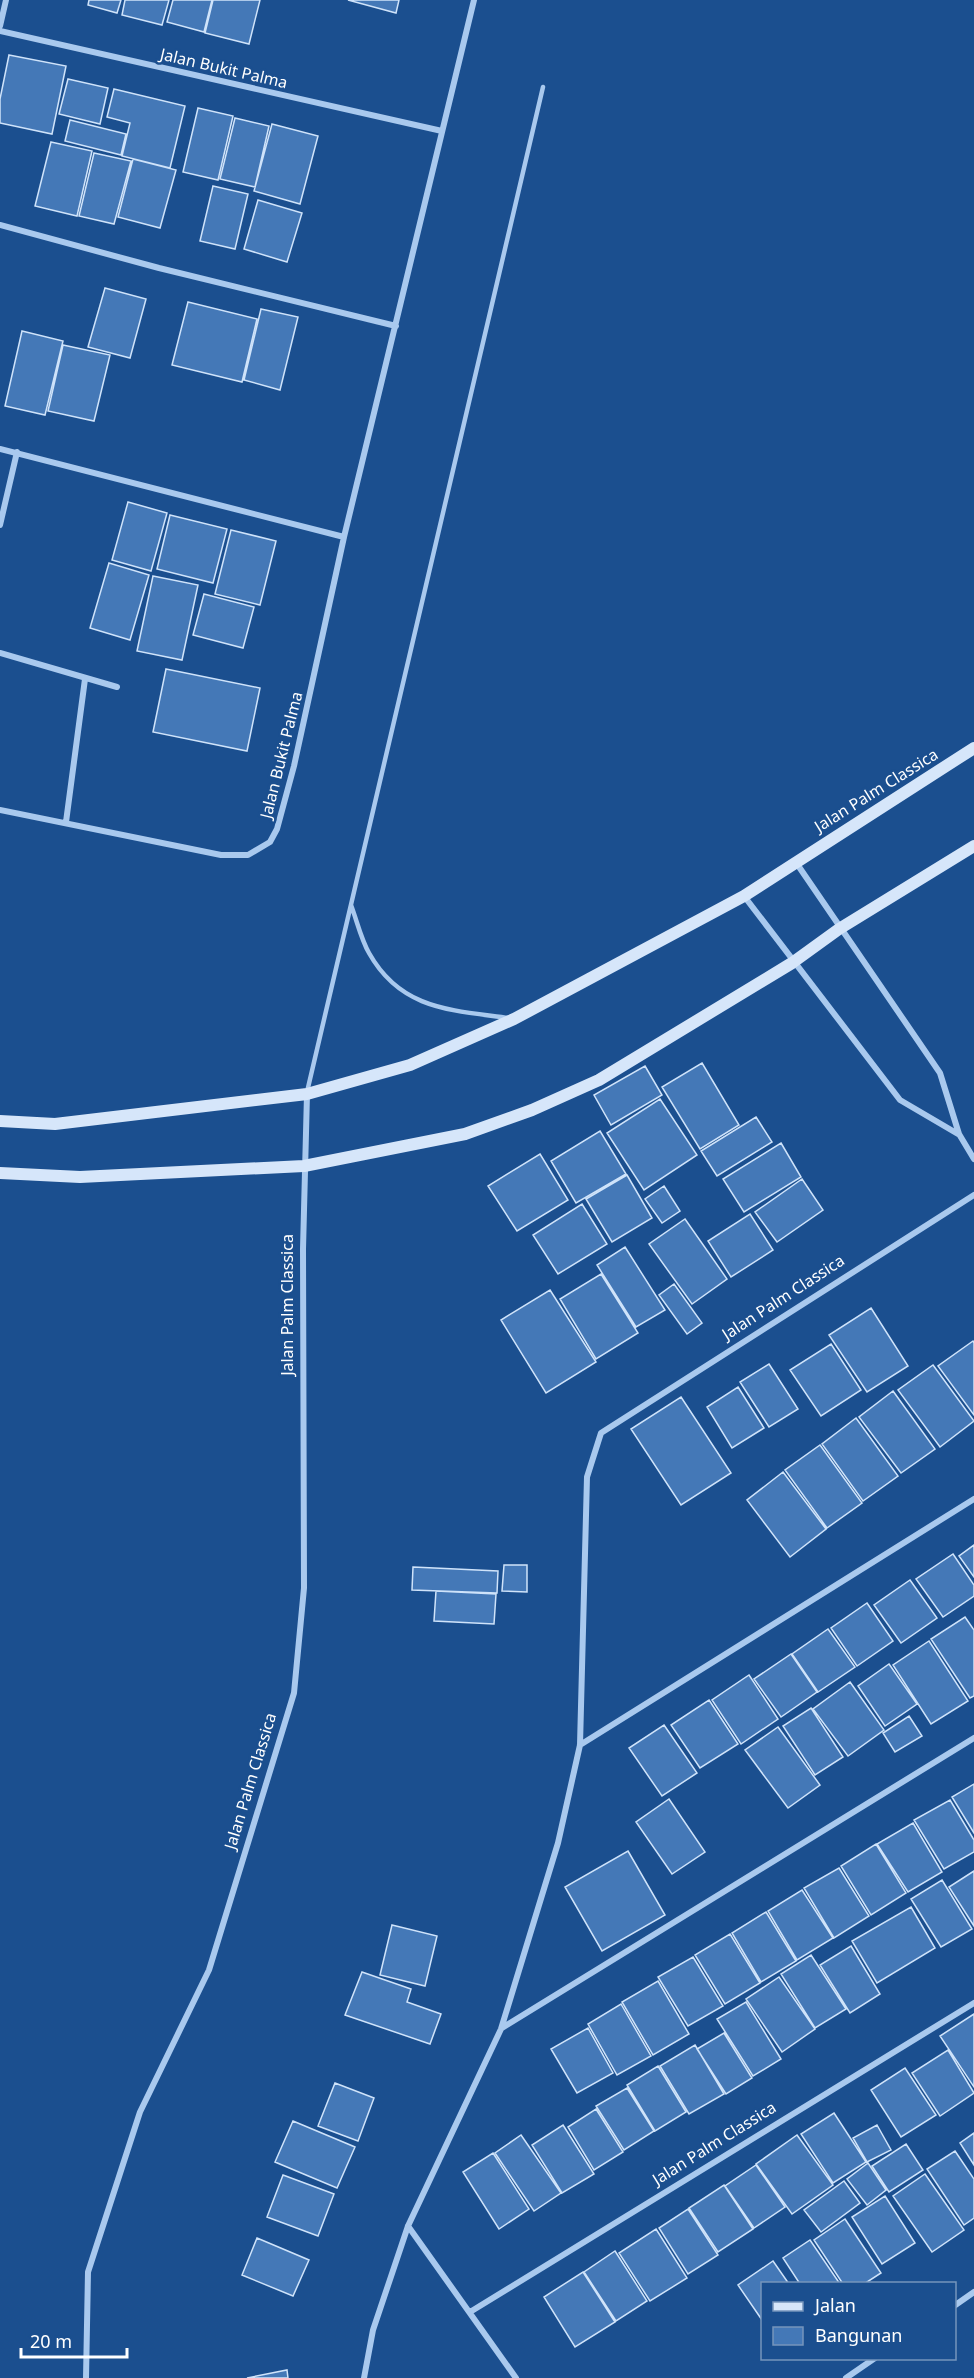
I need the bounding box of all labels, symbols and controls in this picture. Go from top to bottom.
street label: Jalan Bukit Palma [156,42,290,93]
street label: Jalan Bukit Palma [254,689,307,823]
street label: Jalan Palm Classica [808,743,942,838]
street label: Jalan Palm Classica [276,1234,298,1378]
street label: Jalan Palm Classica [716,1249,848,1346]
street label: Jalan Palm Classica [218,1710,281,1854]
street label: Jalan Palm Classica [646,2096,780,2191]
legend [761,2282,956,2360]
text: Jalan [813,2293,856,2317]
scale bar [21,2321,128,2359]
text: Bangunan [815,2323,902,2347]
text: 20 m [30,2329,72,2353]

